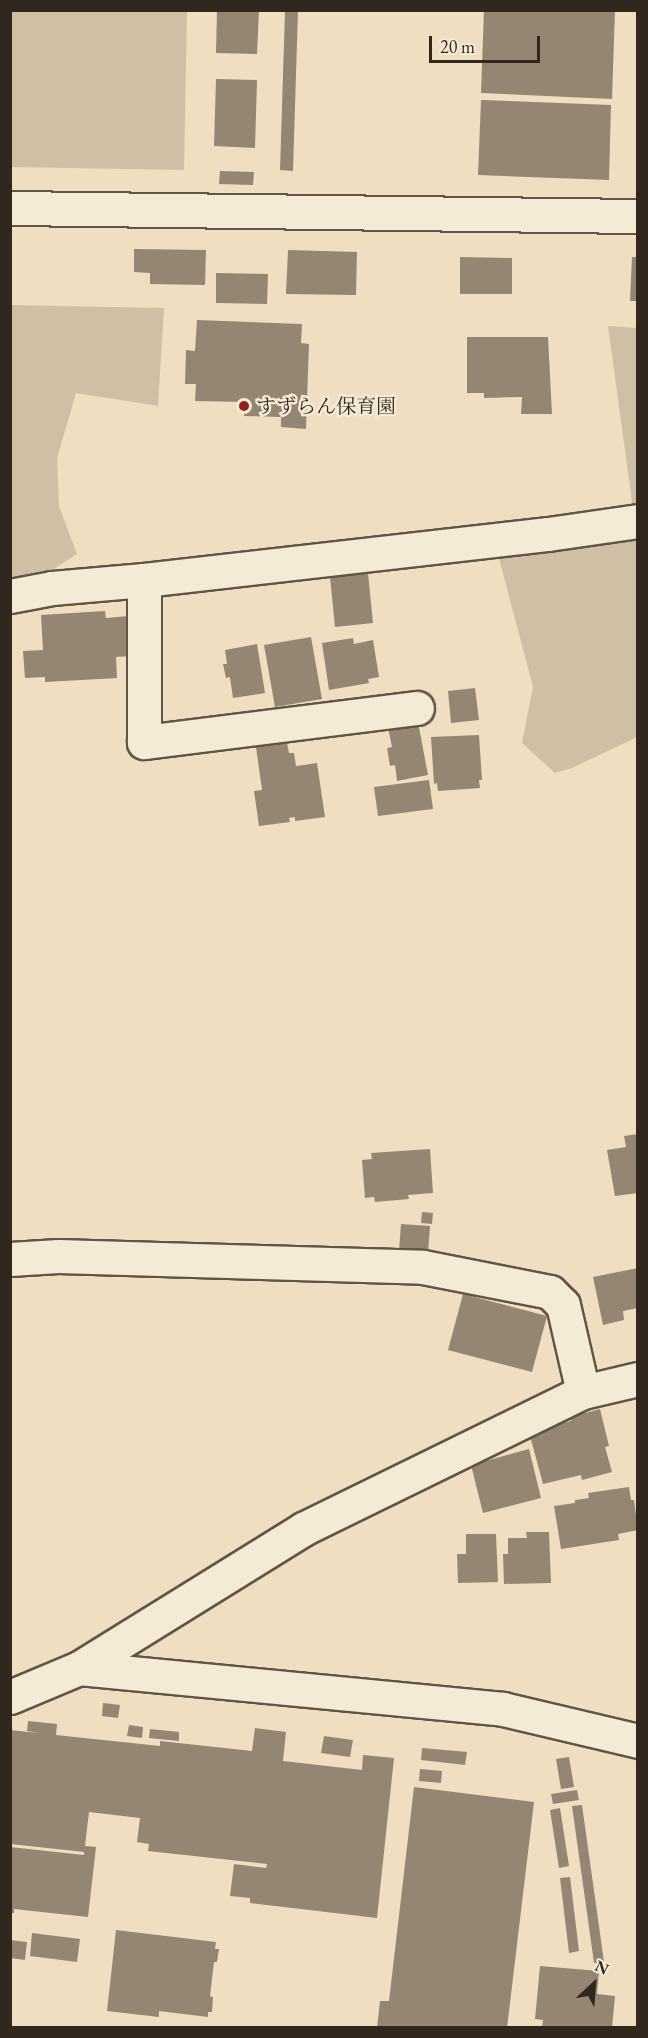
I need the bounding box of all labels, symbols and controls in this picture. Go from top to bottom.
scale bar [432,24,543,62]
text: 20 m [440,35,475,58]
place label: すずらん保育園 [256,394,396,418]
marker: すずらん保育園 [237,399,251,413]
north arrow [564,1954,624,2014]
text: N [592,1955,613,1980]

